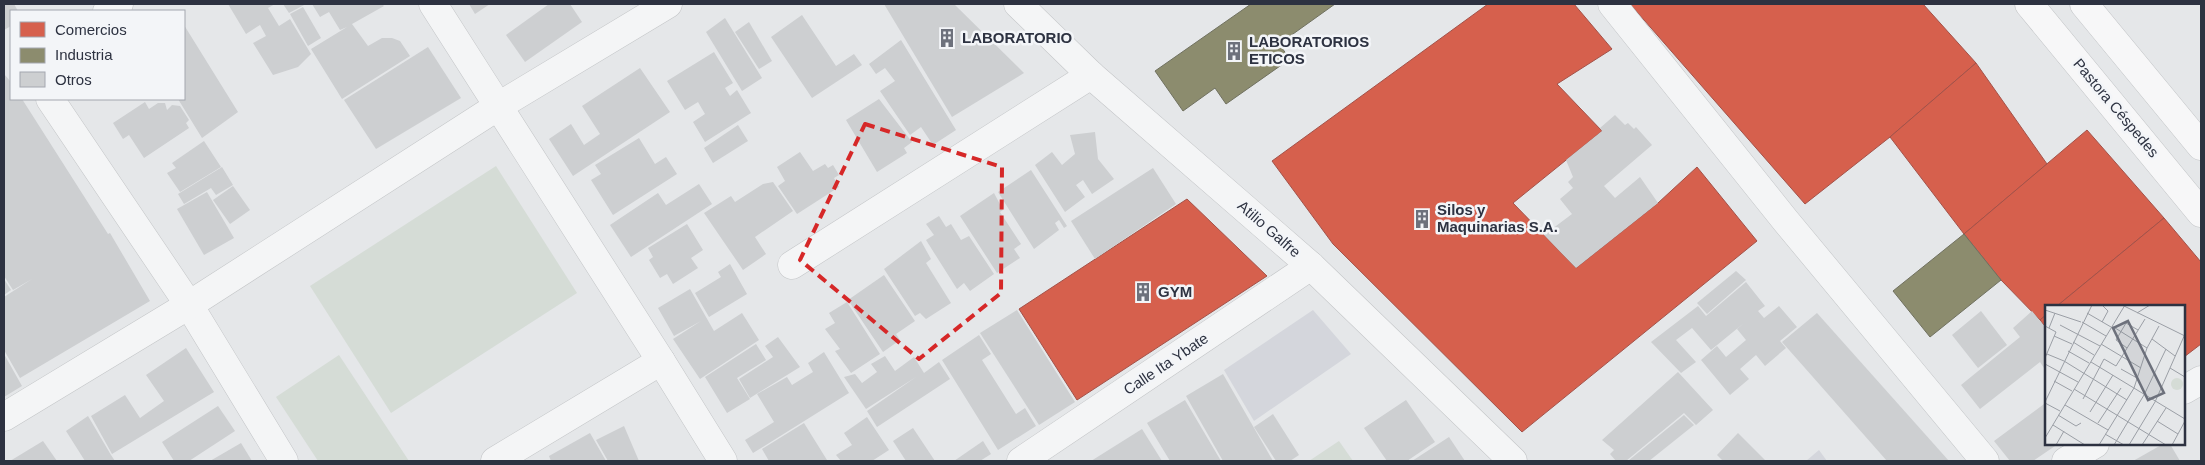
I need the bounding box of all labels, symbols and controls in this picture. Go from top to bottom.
legend [10,10,185,100]
text: Comercios [55,21,127,38]
building icon: LABORATORIO [936,27,958,49]
place label: LABORATORIO [962,29,1073,46]
place label: LABORATORIOS ETICOS [1249,33,1369,67]
building icon: LABORATORIOS ETICOS [1223,40,1245,62]
text: Industria [55,46,113,63]
street label: Pastora Céspedes [2070,55,2163,160]
text: Otros [55,71,92,88]
street label: Atilio Galfre [1234,197,1304,260]
place label: Silos y Maquinarias S.A. [1437,201,1558,235]
building icon: Silos y Maquinarias S.A. [1411,208,1433,230]
building icon: GYM [1132,281,1154,303]
place label: GYM [1158,283,1192,300]
inset map [2045,305,2185,445]
street label: Calle Ita Ybate [1120,329,1211,398]

